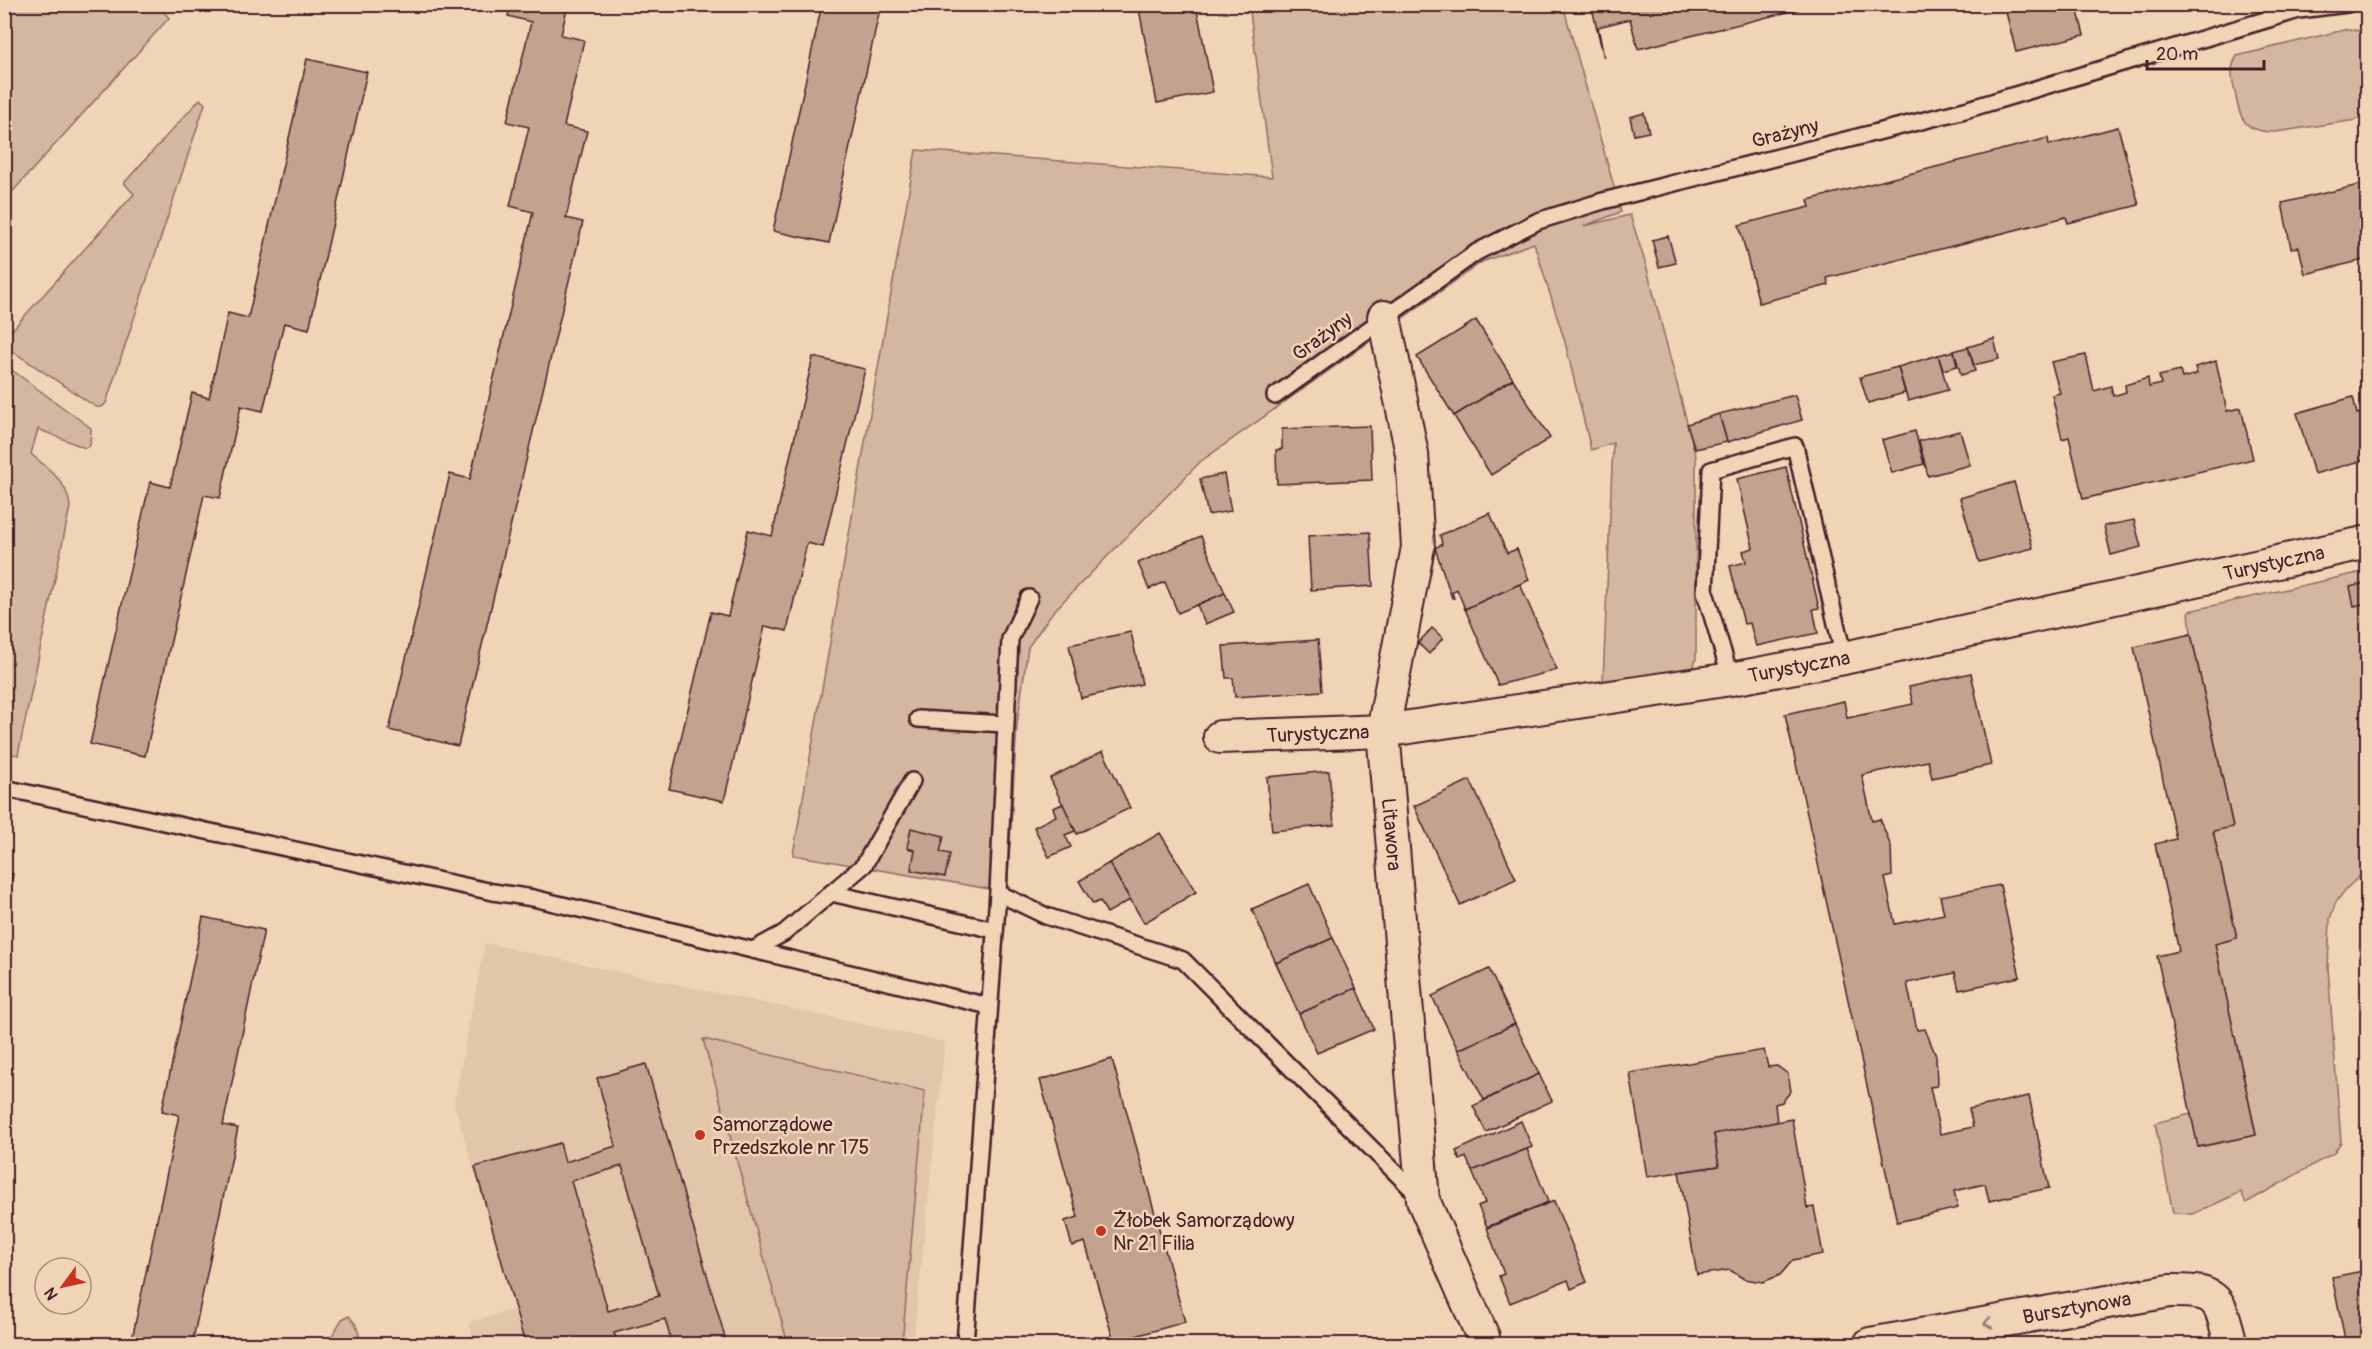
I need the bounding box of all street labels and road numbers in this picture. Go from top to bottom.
street label: Grażyny [1749,113,1822,154]
street label: Grażyny [1287,306,1358,367]
street label: Turystyczna [2221,540,2327,587]
street label: Turystyczna [1746,645,1852,689]
street label: Turystyczna [1266,720,1370,748]
street label: Litawora [1376,797,1407,872]
street label: Bursztynowa [2021,1286,2133,1330]

